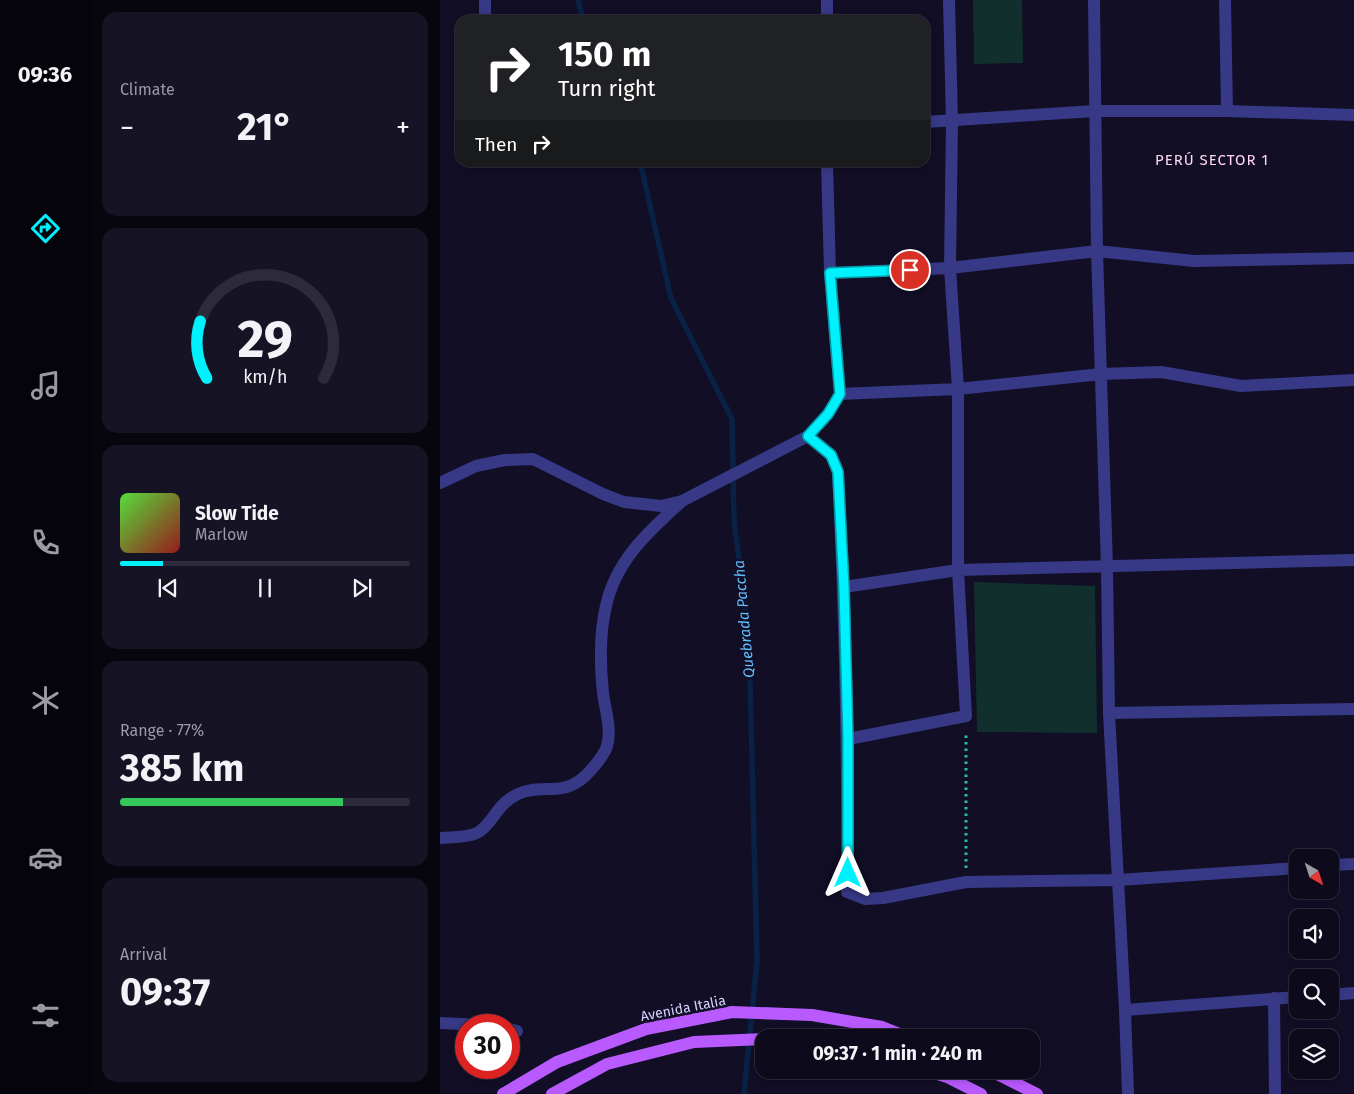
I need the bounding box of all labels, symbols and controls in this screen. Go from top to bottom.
text: 150 m [558,33,651,75]
icon: right [475,35,540,100]
text: 09:36 [18,61,72,88]
text: Turn right [558,75,655,102]
text: Climate [120,80,175,99]
text: 21° [237,104,293,150]
text: − [120,111,134,144]
text: + [396,111,410,144]
icon: right [527,130,555,158]
text: Then [475,133,517,156]
district label: PERÚ SECTOR 1 [1155,151,1269,169]
icon: directions [28,211,63,246]
pin [889,249,931,291]
icon: arrive [896,256,924,284]
text: 29 [237,308,293,371]
text: km/h [243,366,287,388]
icon: music [28,368,63,403]
text: Slow Tide [195,502,279,525]
icon: phone [28,525,63,560]
text: Marlow [195,525,248,544]
water label: Quebrada Paccha [730,559,758,679]
icon: previous [154,574,182,602]
icon: pause [251,574,279,602]
icon: next [348,574,376,602]
icon: climate [28,683,63,718]
text: Range · 77% [120,721,204,740]
text: 385 km [120,745,244,791]
icon: car [28,840,63,875]
position arrow [821,846,873,898]
north arrow [1289,849,1339,899]
map controls [1289,849,1339,1079]
button: sound [1289,909,1339,959]
text: Arrival [120,945,167,964]
text: 09:37 [120,969,210,1015]
button: search [1289,969,1339,1019]
street label: Avenida Italia [639,992,727,1025]
icon: filters [28,998,63,1033]
speed limit sign: 30 [455,1014,520,1079]
button: layers [1289,1029,1339,1079]
text: 09:37 · 1 min · 240 m [813,1042,982,1065]

